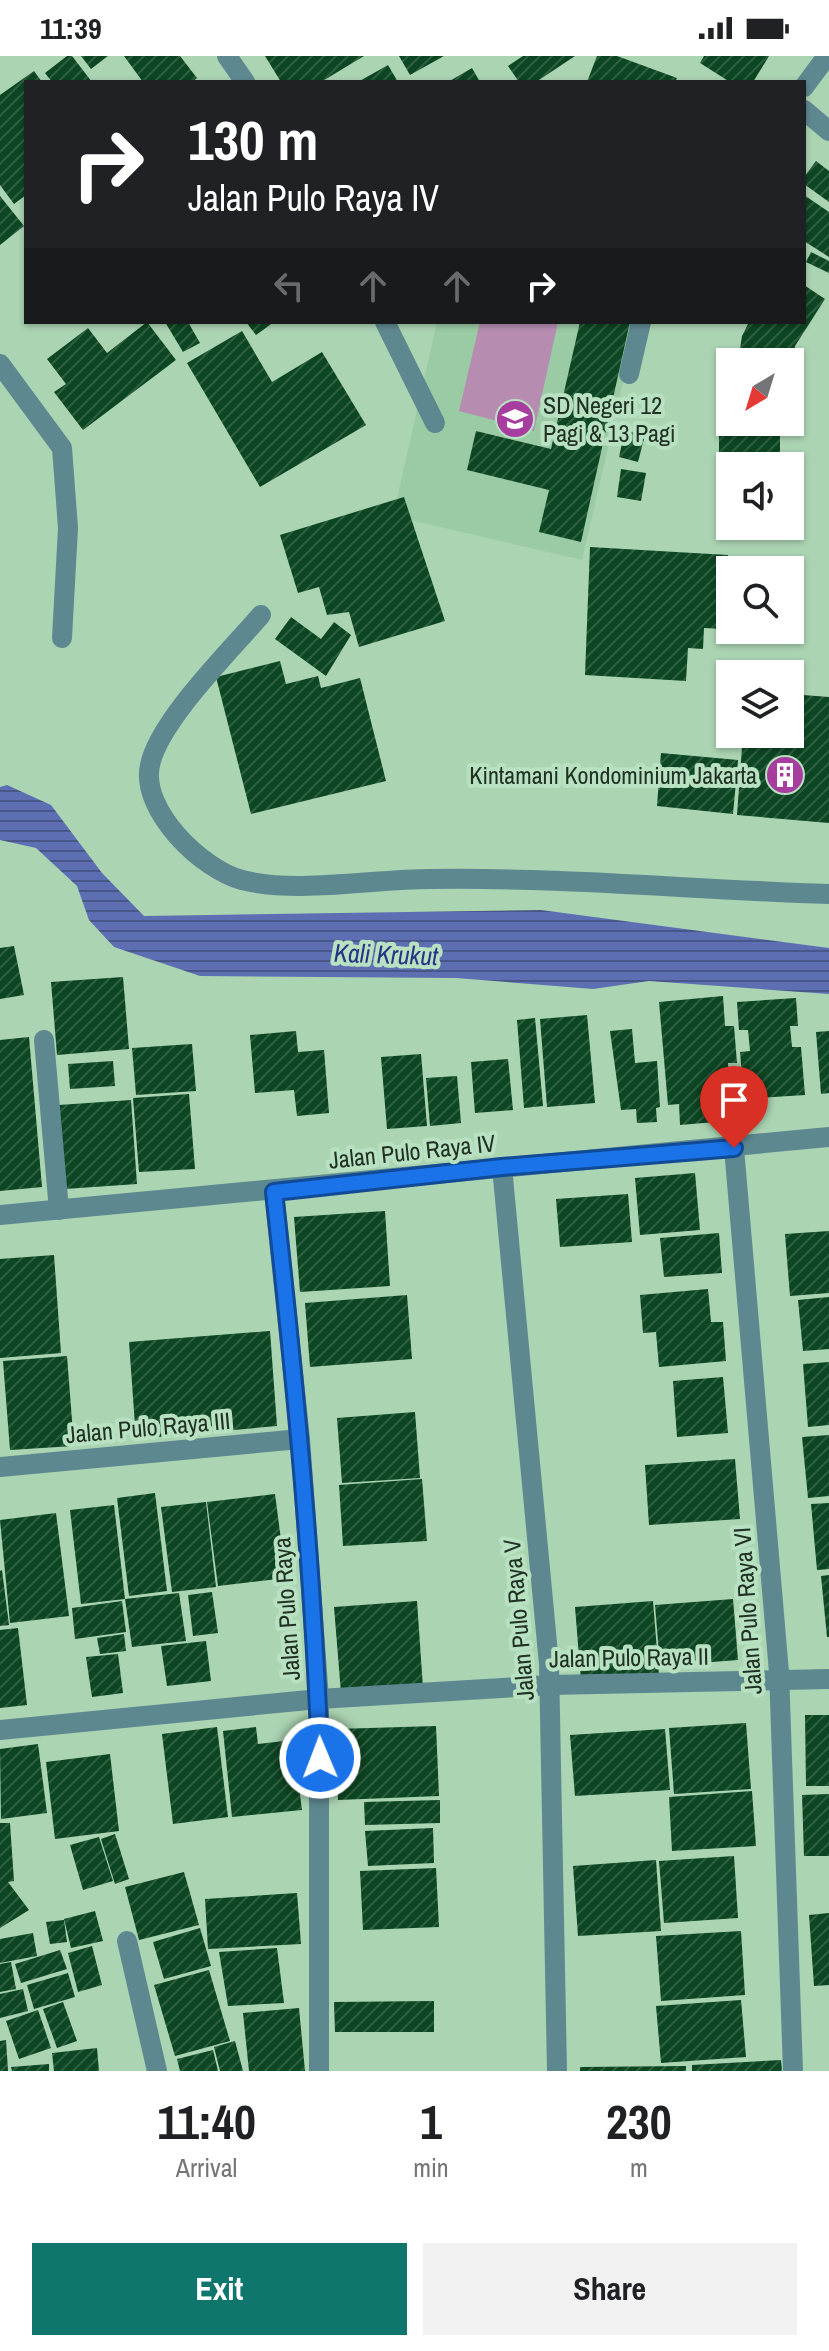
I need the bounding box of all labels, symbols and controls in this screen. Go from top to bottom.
text: 11:39 [40,8,102,48]
text: 130 m [188,102,318,177]
icon: right [56,112,160,216]
text: Jalan Pulo Raya IV [188,174,439,222]
icon: left [267,264,311,308]
icon: ahead [351,264,395,308]
icon: ahead [435,264,479,308]
icon: right [519,264,563,308]
north arrow [716,348,804,436]
map controls [716,348,804,748]
place label: SD Negeri 12 Pagi & 13 Pagi [543,389,675,449]
school or university icon: SD Negeri 12 Pagi & 13 Pagi [494,398,536,440]
button: sound [716,452,804,540]
button: search [716,556,804,644]
button: layers [716,660,804,748]
building icon: Kintamani Kondominium Jakarta [764,754,806,796]
place label: Kintamani Kondominium Jakarta [469,759,757,791]
water label: Kali Krukut [333,935,440,973]
pin [700,1066,768,1148]
icon: arrive [712,1078,756,1122]
street label: Jalan Pulo Raya IV [327,1126,497,1176]
street label: Jalan Pulo Raya III [64,1404,232,1450]
street label: Jalan Pulo Raya VI [725,1526,769,1696]
street label: Jalan Pulo Raya [265,1536,307,1682]
street label: Jalan Pulo Raya V [495,1538,541,1702]
street label: Jalan Pulo Raya II [549,1640,709,1674]
position arrow [278,1716,362,1800]
text: 11:40 [157,2089,256,2154]
text: 1 [420,2089,442,2154]
text: 230 [606,2089,672,2154]
text: Arrival [176,2150,237,2185]
text: min [413,2150,449,2185]
text: m [630,2150,648,2185]
button: Exit [32,2243,407,2335]
button: Share [423,2243,797,2335]

